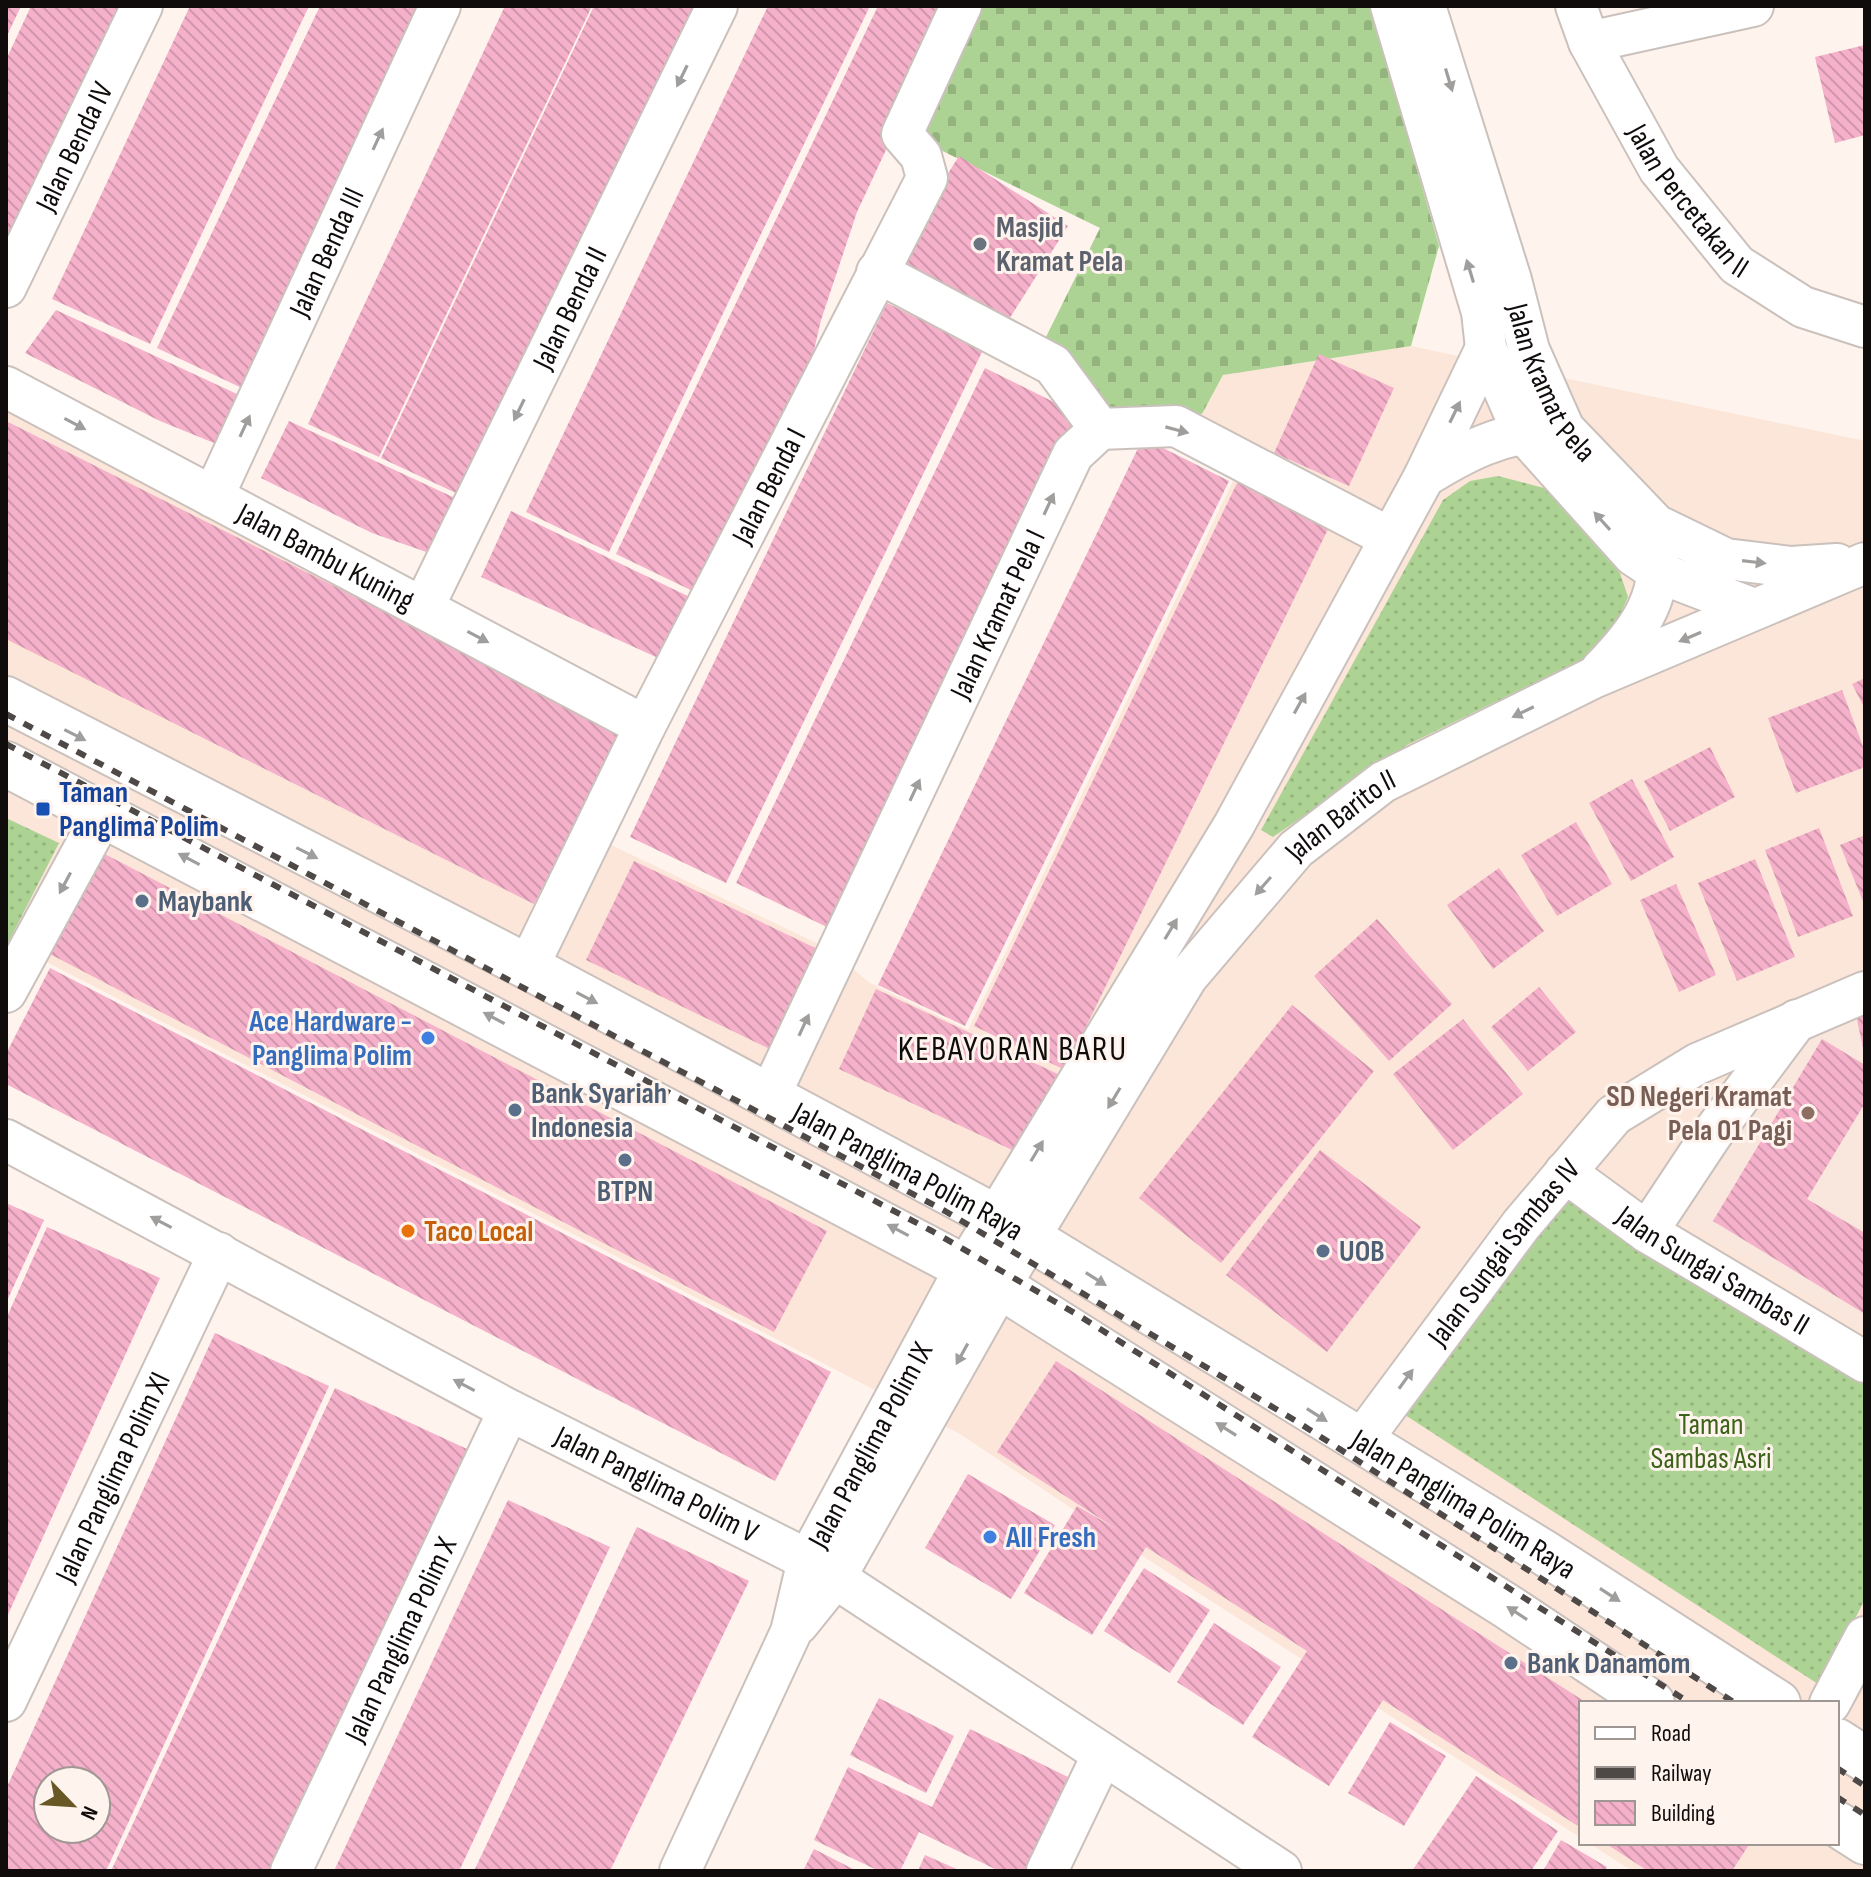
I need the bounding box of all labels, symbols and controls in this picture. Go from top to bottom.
one-way arrow [676,65,689,88]
one-way arrow [1443,69,1455,93]
street label: Jalan Benda IV [28,76,122,218]
street label: Jalan Percetakan II [1618,117,1755,287]
one-way arrow [371,127,385,151]
street label: Jalan Benda III [282,182,372,323]
place label: Masjid Kramat Pela [996,210,1123,280]
marker: Masjid Kramat Pela [971,235,989,253]
street label: Jalan Benda II [525,241,616,376]
one-way arrow [1463,259,1476,283]
street label: Jalan Kramat Pela [1498,299,1603,470]
one-way arrow [512,399,526,422]
one-way arrow [1448,401,1462,424]
one-way arrow [238,414,252,437]
one-way arrow [64,416,86,430]
street label: Jalan Benda I [724,422,814,551]
one-way arrow [1165,424,1190,437]
one-way arrow [1042,492,1056,516]
street label: Jalan Bambu Kuning [230,495,420,619]
one-way arrow [1594,511,1612,530]
street label: Jalan Kramat Pela I [942,524,1054,706]
one-way arrow [1742,556,1767,569]
one-way arrow [1678,630,1702,643]
one-way arrow [466,631,489,644]
one-way arrow [1294,692,1307,715]
one-way arrow [1512,706,1535,719]
one-way arrow [64,728,87,741]
street label: Jalan Barito II [1277,762,1402,869]
place label: Taman Panglima Polim [59,775,219,845]
one-way arrow [908,778,921,801]
marker: Taman Panglima Polim [34,800,52,818]
one-way arrow [295,847,318,860]
one-way arrow [177,852,200,865]
one-way arrow [59,871,72,894]
one-way arrow [1255,877,1273,896]
place label: Maybank [158,884,253,920]
marker: Maybank [133,892,151,910]
one-way arrow [1164,918,1178,940]
one-way arrow [576,992,599,1005]
place label: Ace Hardware - Panglima Polim [248,1004,412,1074]
one-way arrow [482,1011,505,1024]
one-way arrow [797,1013,811,1037]
marker: Ace Hardware - Panglima Polim [419,1029,437,1047]
district label: KEBAYORAN BARU [898,1029,1128,1070]
place label: Bank Syariah Indonesia [531,1076,667,1146]
place label: SD Negeri Kramat Pela 01 Pagi [1606,1079,1792,1149]
one-way arrow [1107,1087,1121,1109]
street label: Jalan Panglima Polim Raya [785,1094,1030,1249]
marker: Bank Syariah Indonesia [506,1101,524,1119]
marker: SD Negeri Kramat Pela 01 Pagi [1799,1104,1817,1122]
one-way arrow [1029,1140,1043,1162]
marker: BTPN [616,1151,634,1169]
street label: Jalan Sungai Sambas IV [1420,1152,1588,1354]
place label: BTPN [597,1174,653,1210]
street label: Jalan Sungai Sambas II [1608,1198,1816,1344]
place label: Taco Local [424,1214,533,1250]
one-way arrow [149,1216,172,1229]
marker: Taco Local [399,1222,417,1240]
one-way arrow [886,1223,909,1236]
place label: UOB [1339,1234,1384,1270]
marker: UOB [1314,1242,1332,1260]
one-way arrow [1085,1272,1107,1286]
street label: Jalan Panglima Polim IX [800,1336,941,1556]
one-way arrow [955,1343,969,1365]
street label: Jalan Panglima Polim XI [48,1367,179,1589]
one-way arrow [1398,1368,1414,1390]
one-way arrow [452,1379,475,1392]
park label: Taman Sambas Asri [1650,1407,1772,1477]
one-way arrow [1306,1408,1328,1422]
street label: Jalan Panglima Polim V [547,1418,764,1551]
one-way arrow [1215,1422,1237,1436]
street label: Jalan Panglima Polim Raya [1343,1422,1582,1587]
place label: All Fresh [1005,1520,1096,1556]
marker: All Fresh [981,1528,999,1546]
street label: Jalan Panglima Polim X [337,1532,465,1749]
one-way arrow [1600,1587,1621,1602]
one-way arrow [1506,1606,1527,1621]
place label: Bank Danamom [1527,1646,1691,1682]
marker: Bank Danamom [1502,1654,1520,1672]
legend [1579,1701,1839,1845]
text: Road [1651,1719,1691,1748]
text: Railway [1651,1759,1711,1788]
north arrow [32,1765,112,1845]
text: Building [1651,1799,1715,1828]
text: N [74,1802,103,1824]

